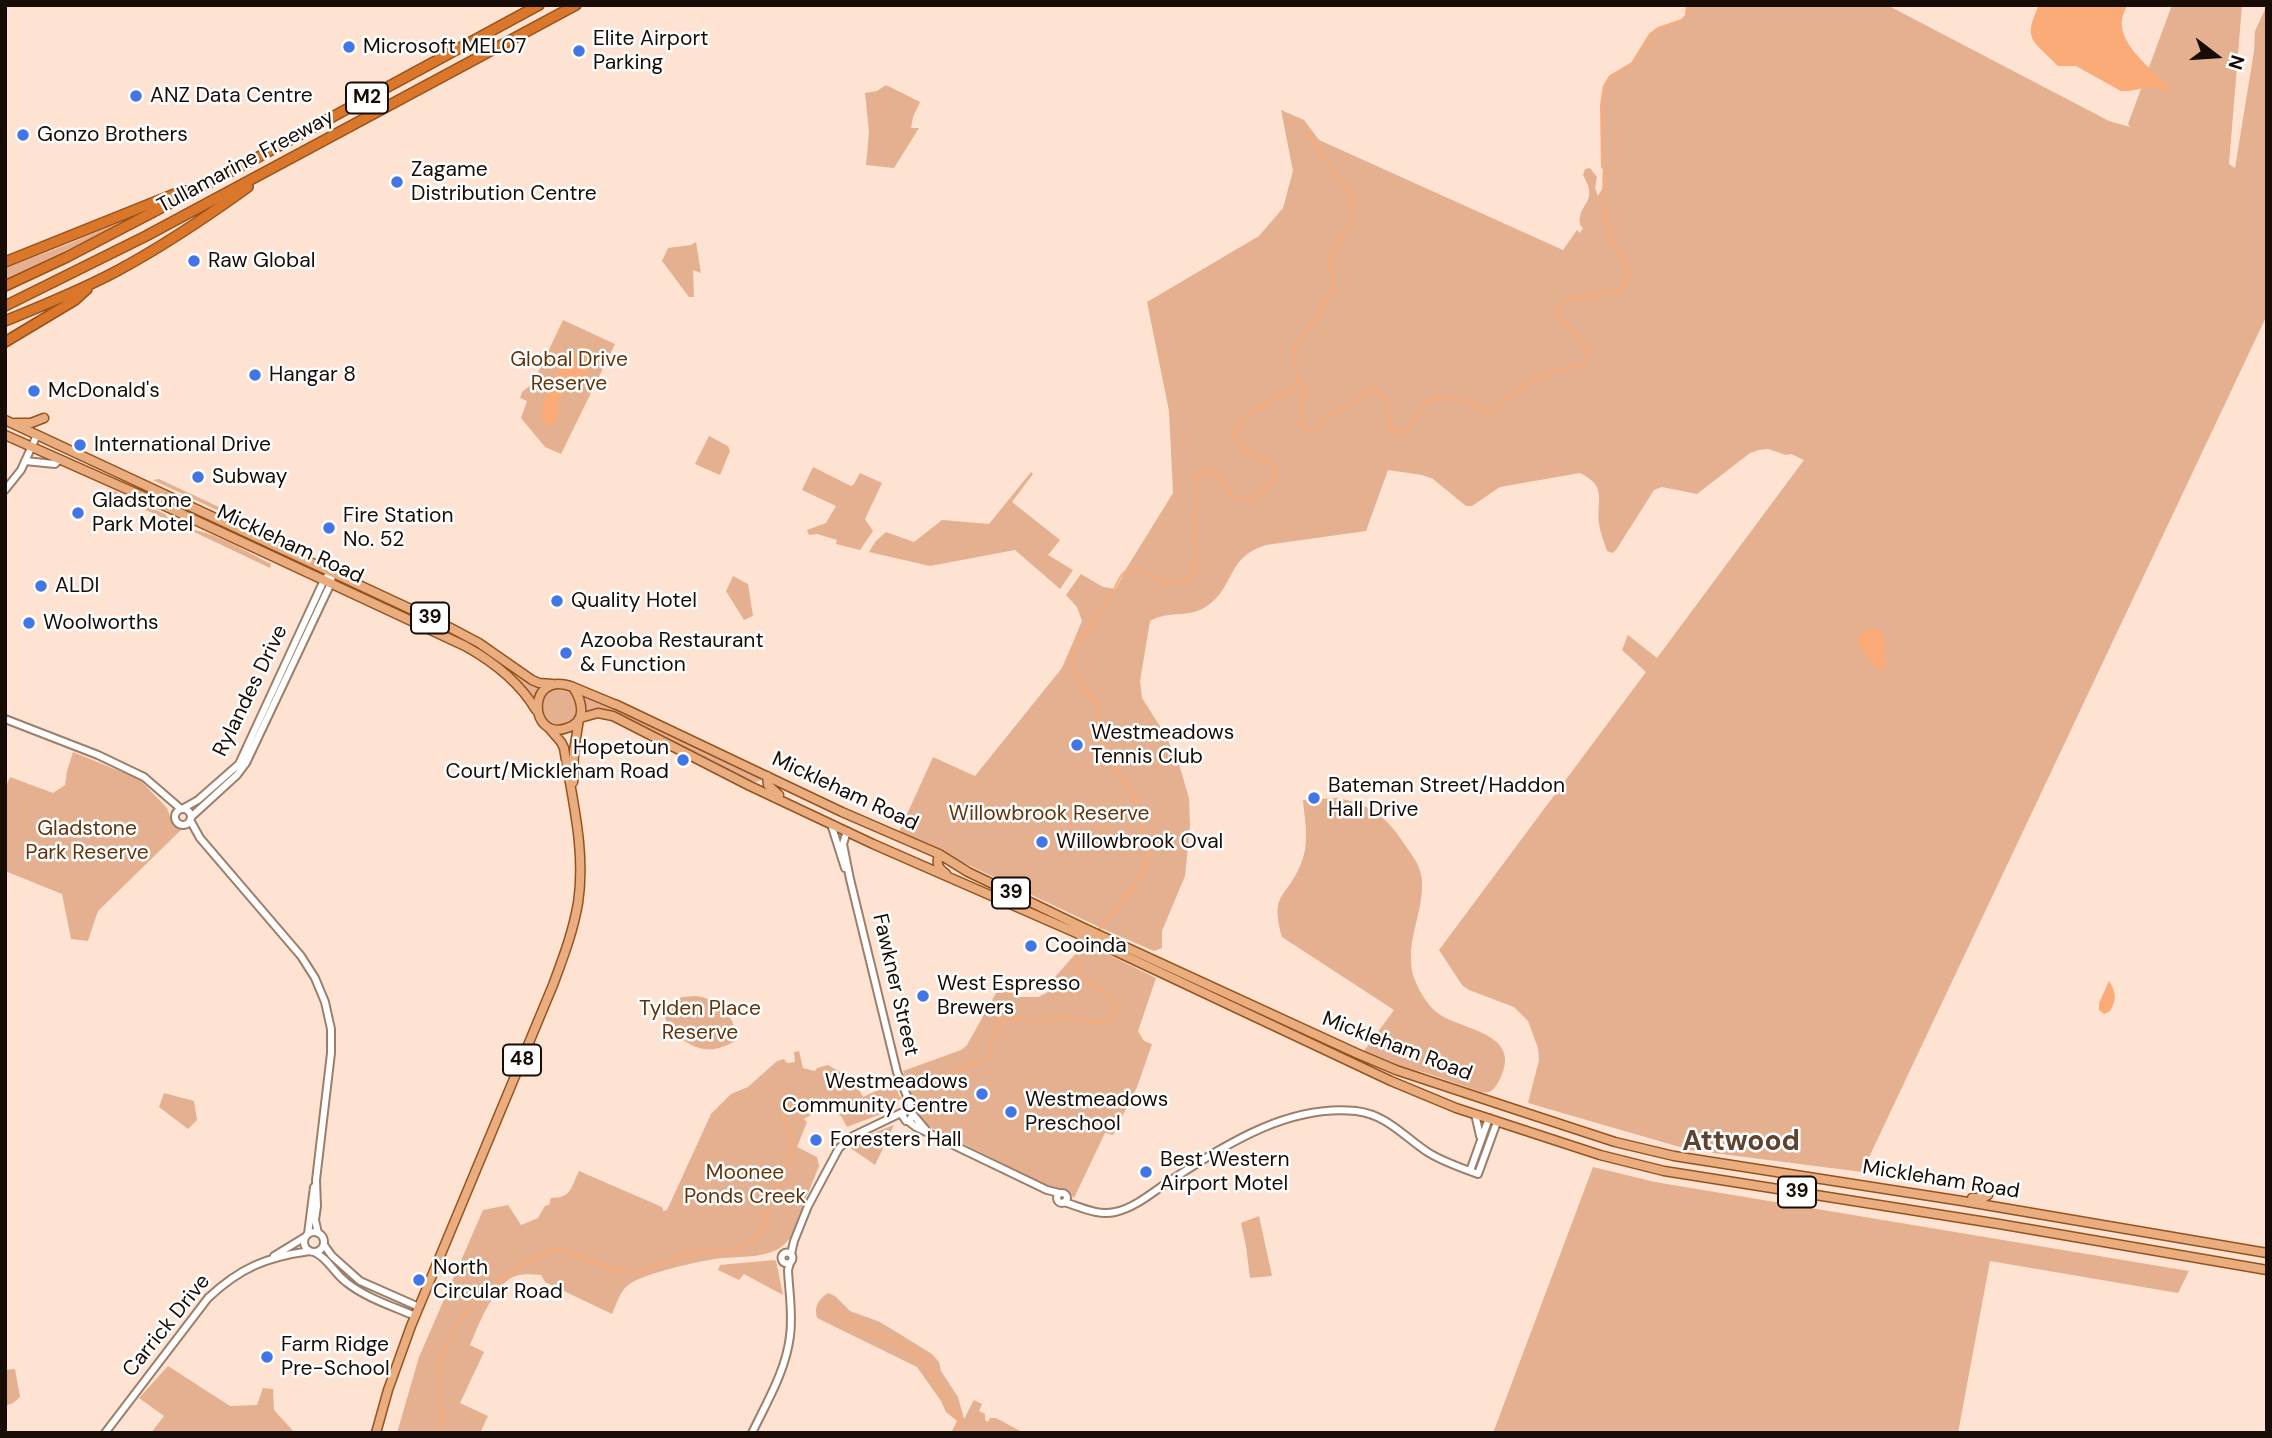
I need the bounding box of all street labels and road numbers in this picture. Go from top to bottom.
road number: M2 [346,82,388,114]
street label: Tullamarine Freeway [153,105,339,219]
street label: Mickleham Road [213,500,367,590]
road number: 39 [411,603,449,634]
street label: Rylandes Drive [208,621,294,761]
street label: Mickleham Road [768,747,922,837]
road number: 39 [992,878,1030,908]
street label: Fawkner Street [866,911,924,1059]
street label: Mickleham Road [1318,1007,1476,1087]
road number: 48 [503,1044,541,1076]
street label: Mickleham Road [1861,1155,2021,1205]
road number: 39 [1778,1176,1816,1208]
street label: Carrick Drive [118,1270,216,1382]

